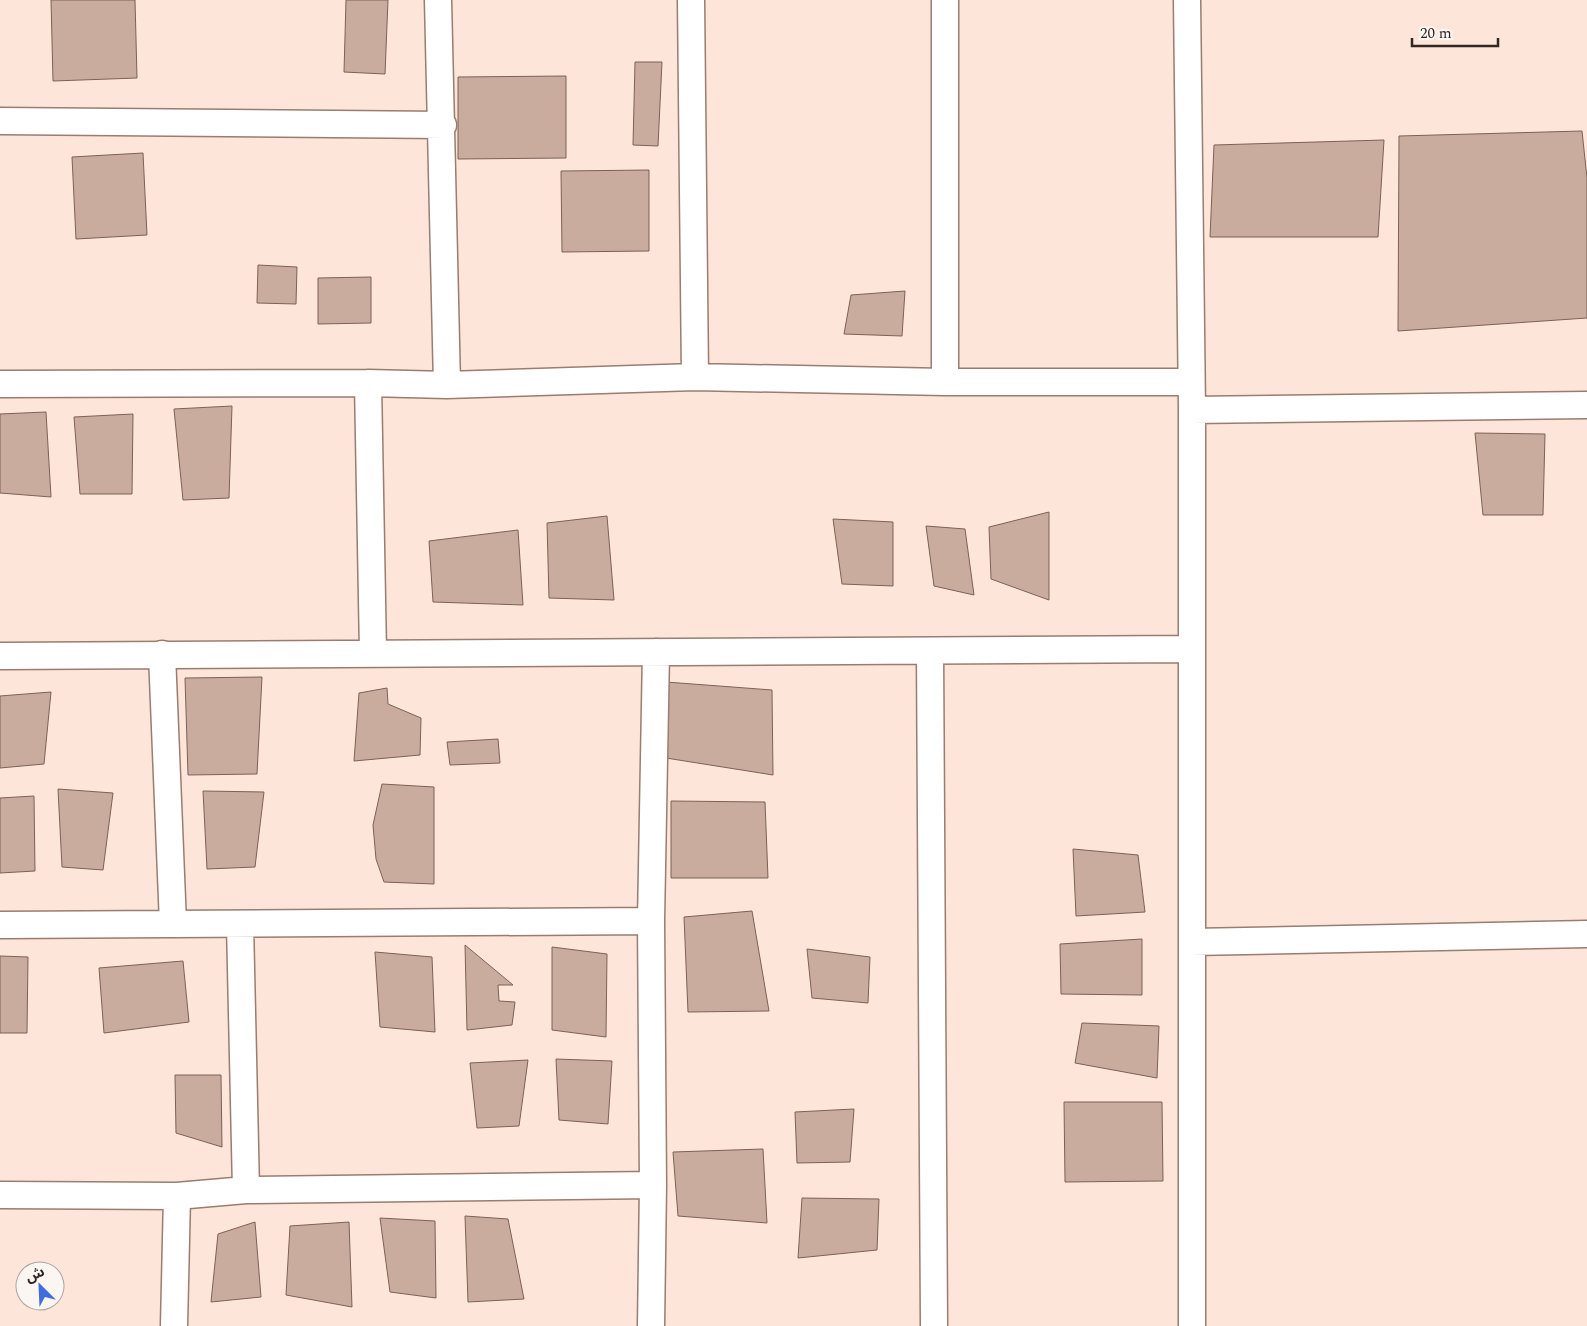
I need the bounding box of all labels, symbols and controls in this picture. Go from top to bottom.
scale bar [1412,15,1498,47]
text: 20 m [1420,22,1452,45]
north arrow [15,1261,65,1311]
text: ش [22,1261,48,1288]

